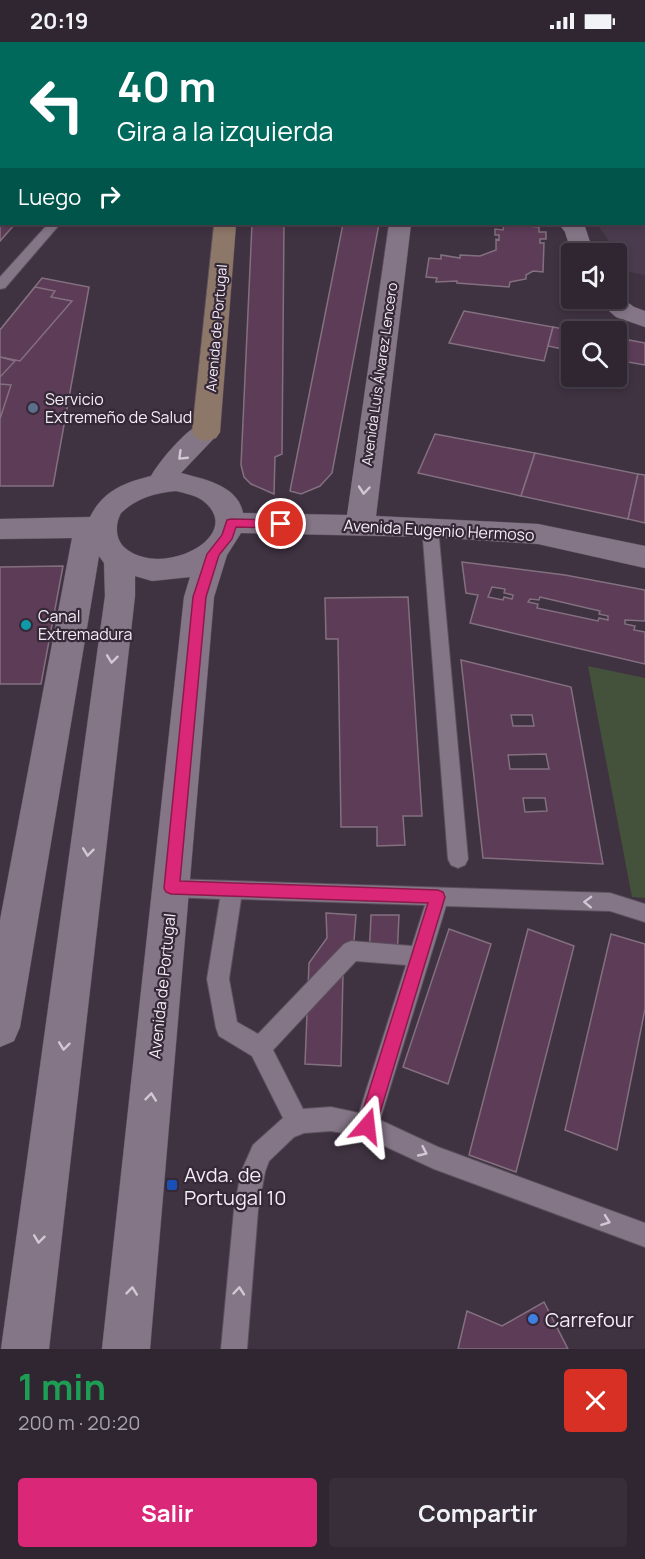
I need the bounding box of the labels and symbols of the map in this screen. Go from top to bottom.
street label: Avenida de Portugal [201,263,231,393]
street label: Avenida Luis Álvarez Lencero [357,281,401,467]
place label: Servicio Extremeño de Salud [45,388,192,428]
marker: Servicio Extremeño de Salud [26,401,40,415]
one-way arrow [178,448,189,459]
one-way arrow [358,485,371,494]
pin [255,498,306,549]
street label: Avenida Eugenio Hermoso [343,514,535,546]
place label: Canal Extremadura [38,605,132,645]
marker: Canal Extremadura [19,618,33,632]
one-way arrow [107,654,119,663]
one-way arrow [82,848,95,857]
one-way arrow [584,895,593,908]
street label: Avenida de Portugal [143,912,181,1060]
one-way arrow [58,1041,70,1050]
one-way arrow [144,1092,157,1101]
position arrow [335,1094,399,1158]
one-way arrow [417,1145,428,1157]
place label: Avda. de Portugal 10 [184,1161,287,1211]
marker: Avda. de Portugal 10 [165,1178,179,1192]
one-way arrow [600,1214,611,1226]
one-way arrow [33,1234,46,1244]
one-way arrow [125,1286,138,1295]
one-way arrow [232,1286,245,1295]
place label: Carrefour [545,1306,634,1333]
marker: Carrefour [526,1312,540,1326]

